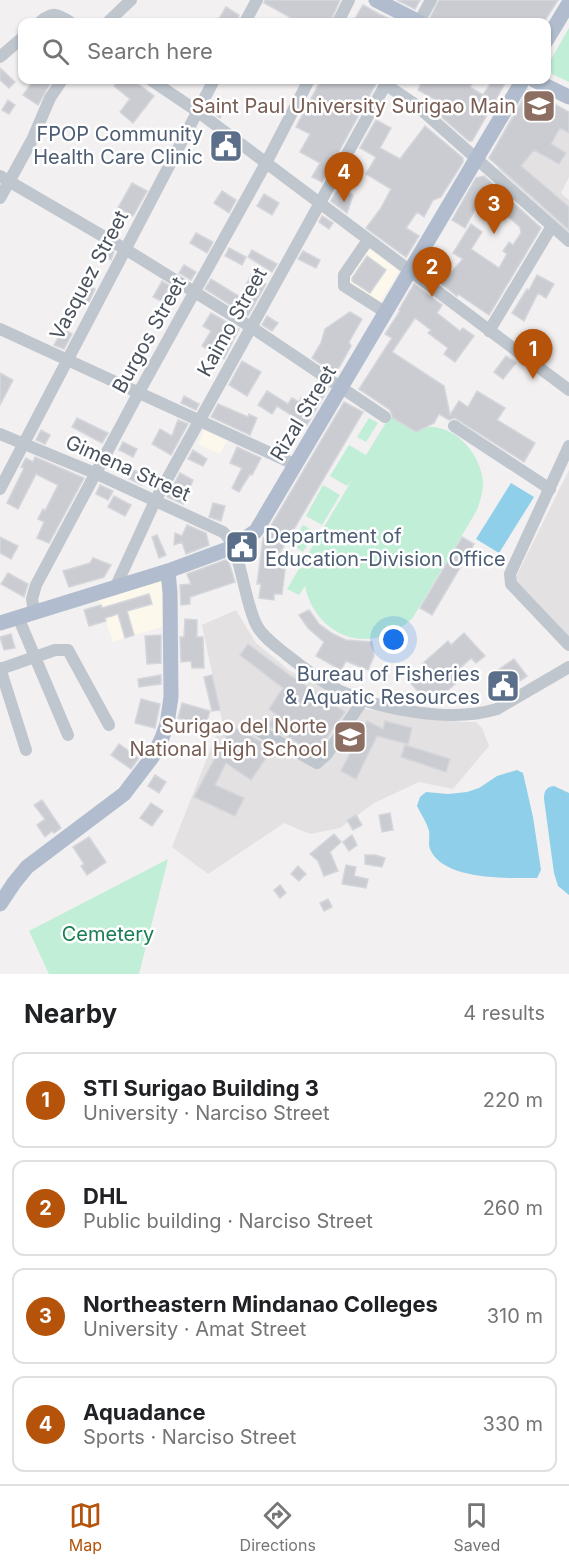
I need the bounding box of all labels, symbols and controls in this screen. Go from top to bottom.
search box [18,18,551,84]
icon: search [39,35,72,68]
text: Search here [87,38,213,64]
school or university icon: Saint Paul University Surigao Main [521,88,557,124]
place label: Saint Paul University Surigao Main [192,94,516,118]
place label: FPOP Community Health Care Clinic [33,122,203,169]
public building icon: FPOP Community Health Care Clinic [208,128,244,164]
pin: 4 [324,152,364,202]
pin: 3 [474,184,514,234]
street label: Vasquez Street [45,206,133,344]
pin: 2 [412,248,452,297]
street label: Kaimo Street [192,263,272,381]
street label: Burgos Street [107,272,191,397]
pin: 1 [514,330,552,379]
street label: Rizal Street [265,361,341,465]
street label: Gimena Street [62,430,195,506]
place label: Department of Education-Division Office [265,524,506,571]
public building icon: Department of Education-Division Office [224,529,260,565]
your location [379,625,408,654]
place label: Bureau of Fisheries & Aquatic Resources [285,662,480,709]
public building icon: Bureau of Fisheries & Aquatic Resources [485,668,521,704]
place label: Surigao del Norte National High School [129,714,327,761]
school or university icon: Surigao del Norte National High School [332,719,368,755]
park label: Cemetery [62,922,154,946]
text: Nearby [24,998,117,1029]
text: 4 results [463,1001,545,1025]
text: STI Surigao Building 3 [83,1075,319,1101]
text: 1 [41,1088,50,1112]
text: 220 m [483,1088,543,1112]
text: University · Narciso Street [83,1101,330,1125]
text: DHL [83,1183,128,1209]
text: 2 [39,1196,52,1220]
text: 260 m [483,1196,543,1220]
text: Public building · Narciso Street [83,1209,373,1233]
text: Northeastern Mindanao Colleges [83,1291,438,1317]
text: 3 [39,1304,52,1328]
text: 310 m [487,1304,543,1328]
text: University · Amat Street [83,1317,306,1341]
text: Aquadance [83,1399,206,1425]
text: 4 [39,1412,52,1436]
text: 330 m [483,1412,543,1436]
text: Sports · Narciso Street [83,1425,296,1449]
tab: Map [69,1499,102,1555]
tab: Directions [240,1499,316,1555]
tab: Saved [453,1499,500,1555]

